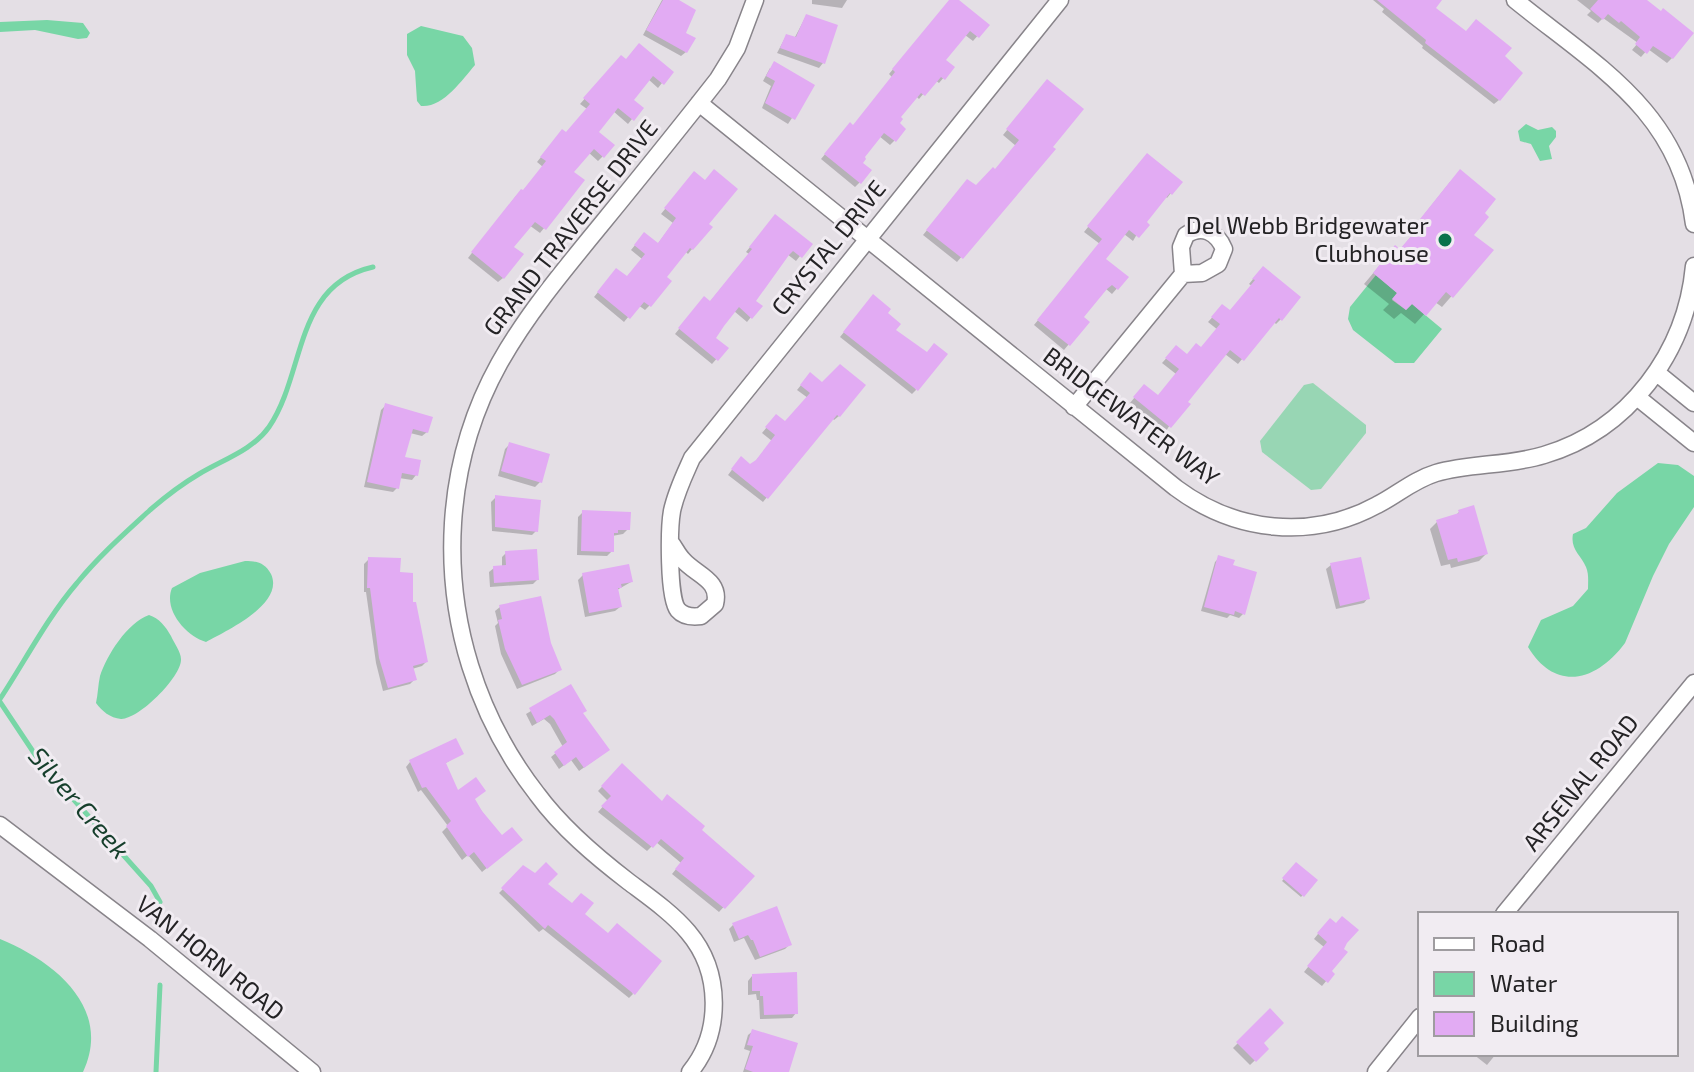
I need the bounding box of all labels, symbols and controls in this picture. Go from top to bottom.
street label: GRAND TRAVERSE DRIVE [477,113,663,341]
street label: CRYSTAL DRIVE [765,174,891,320]
place label: Del Webb Bridgewater Clubhouse [1186,210,1429,267]
marker: Del Webb Bridgewater Clubhouse [1436,231,1454,249]
street label: BRIDGEWATER WAY [1038,340,1226,492]
street label: ARSENAL ROAD [1516,708,1644,856]
water label: Silver Creek [23,740,137,864]
street label: VAN HORN ROAD [131,888,291,1025]
legend [1418,912,1678,1056]
text: Road [1490,928,1545,957]
text: Water [1490,968,1558,997]
text: Building [1490,1008,1579,1037]

